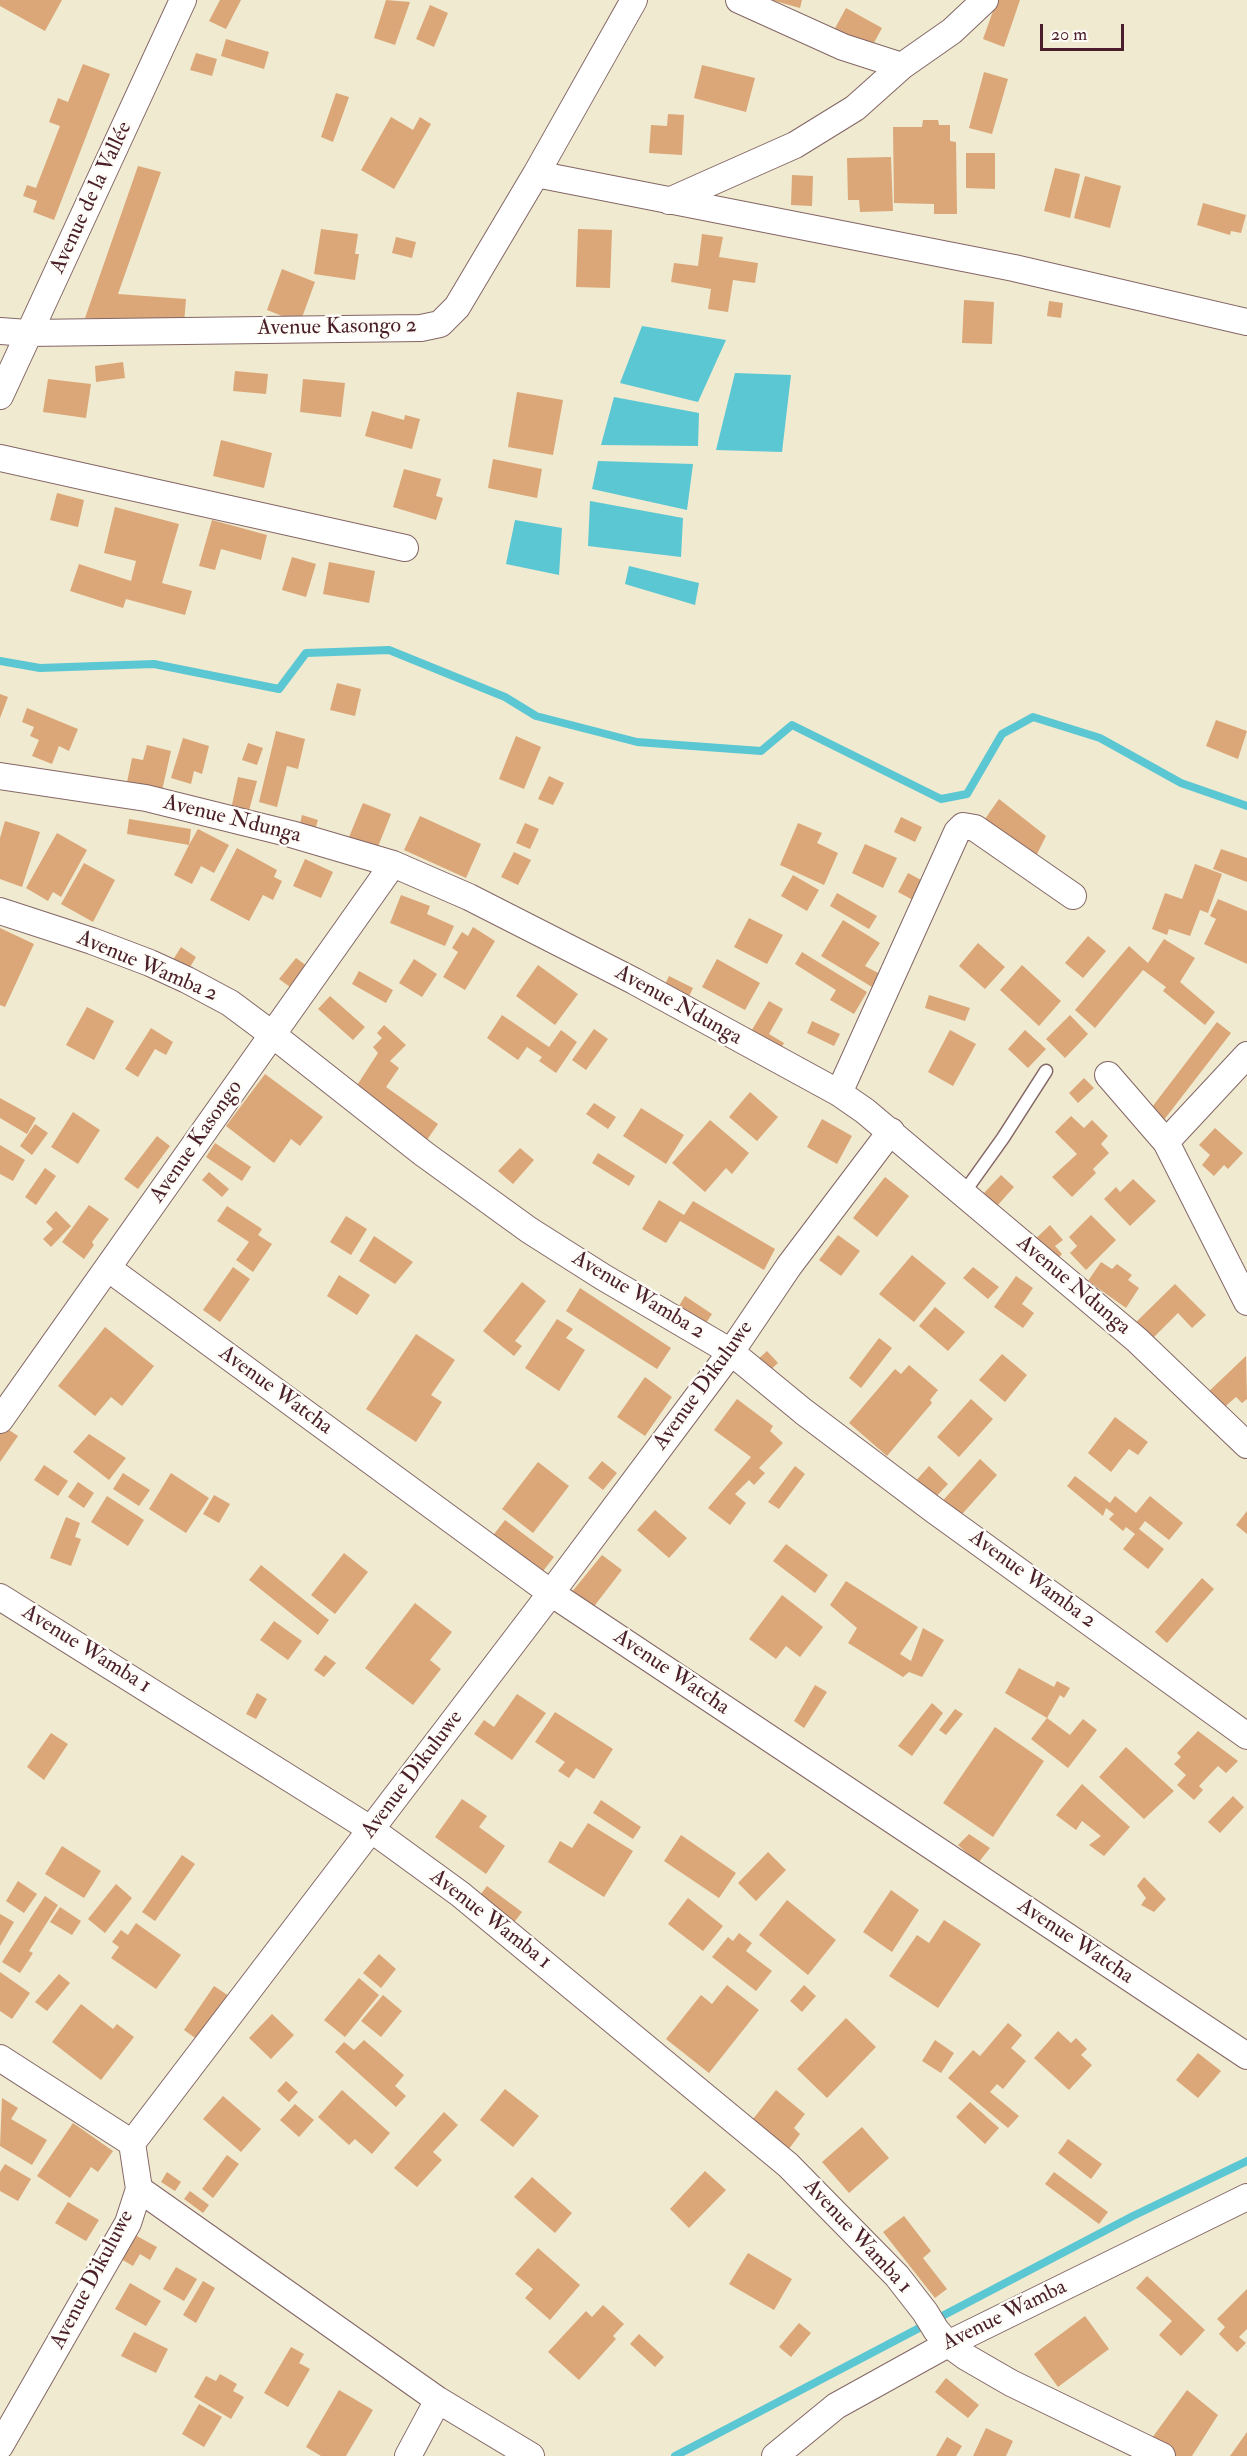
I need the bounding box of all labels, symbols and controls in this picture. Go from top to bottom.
scale bar [1043,12,1127,50]
text: 20 m [1051,23,1087,46]
street label: Avenue de la Vallée [45,118,139,278]
street label: Avenue Kasongo 2 [257,313,417,343]
street label: Avenue Ndunga [160,790,304,850]
street label: Avenue Wamba 2 [73,925,221,1009]
street label: Avenue Ndunga [610,960,746,1052]
street label: Avenue Kasongo [145,1076,249,1208]
street label: Avenue Ndunga [1011,1231,1135,1341]
street label: Avenue Wamba 2 [567,1246,709,1346]
street label: Avenue Dikuluwe [648,1316,760,1456]
street label: Avenue Watcha [213,1341,337,1441]
street label: Avenue Wamba 2 [963,1525,1101,1635]
street label: Avenue Wamba 1 [17,1600,155,1700]
street label: Avenue Watcha [608,1624,734,1722]
street label: Avenue Dikuluwe [356,1706,470,1844]
street label: Avenue Wamba 1 [424,1864,556,1976]
street label: Avenue Watcha [1012,1893,1138,1991]
street label: Avenue Wamba 1 [797,2174,917,2300]
street label: Avenue Dikuluwe [45,2206,141,2354]
street label: Avenue Wamba [939,2275,1071,2357]

